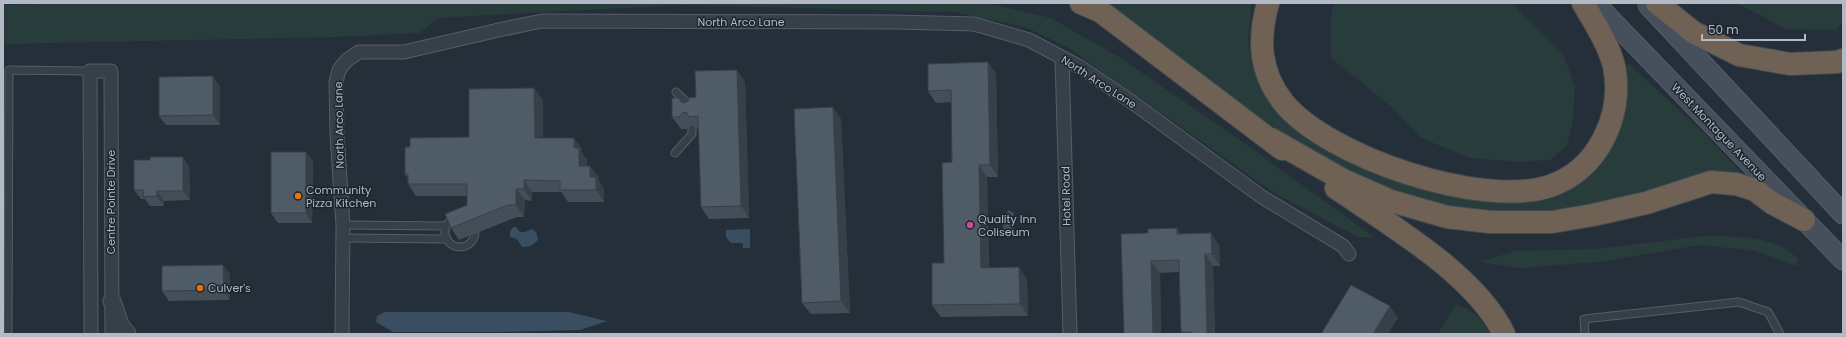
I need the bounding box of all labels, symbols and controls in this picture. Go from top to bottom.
street label: North Arco Lane [697,14,785,30]
scale bar [1702,16,1805,42]
text: 50 m [1708,21,1739,38]
street label: North Arco Lane [1058,52,1140,113]
street label: West Montague Avenue [1668,79,1770,185]
street label: North Arco Lane [330,81,348,169]
street label: Centre Pointe Drive [103,149,119,254]
street label: Hotel Road [1057,166,1075,226]
place label: Community Pizza Kitchen [306,182,376,211]
marker: Community Pizza Kitchen [293,191,303,201]
place label: Quality Inn Coliseum [978,211,1036,240]
marker: Quality Inn Coliseum [965,220,975,230]
place label: Culver's [208,280,251,296]
marker: Culver's [195,283,205,293]

